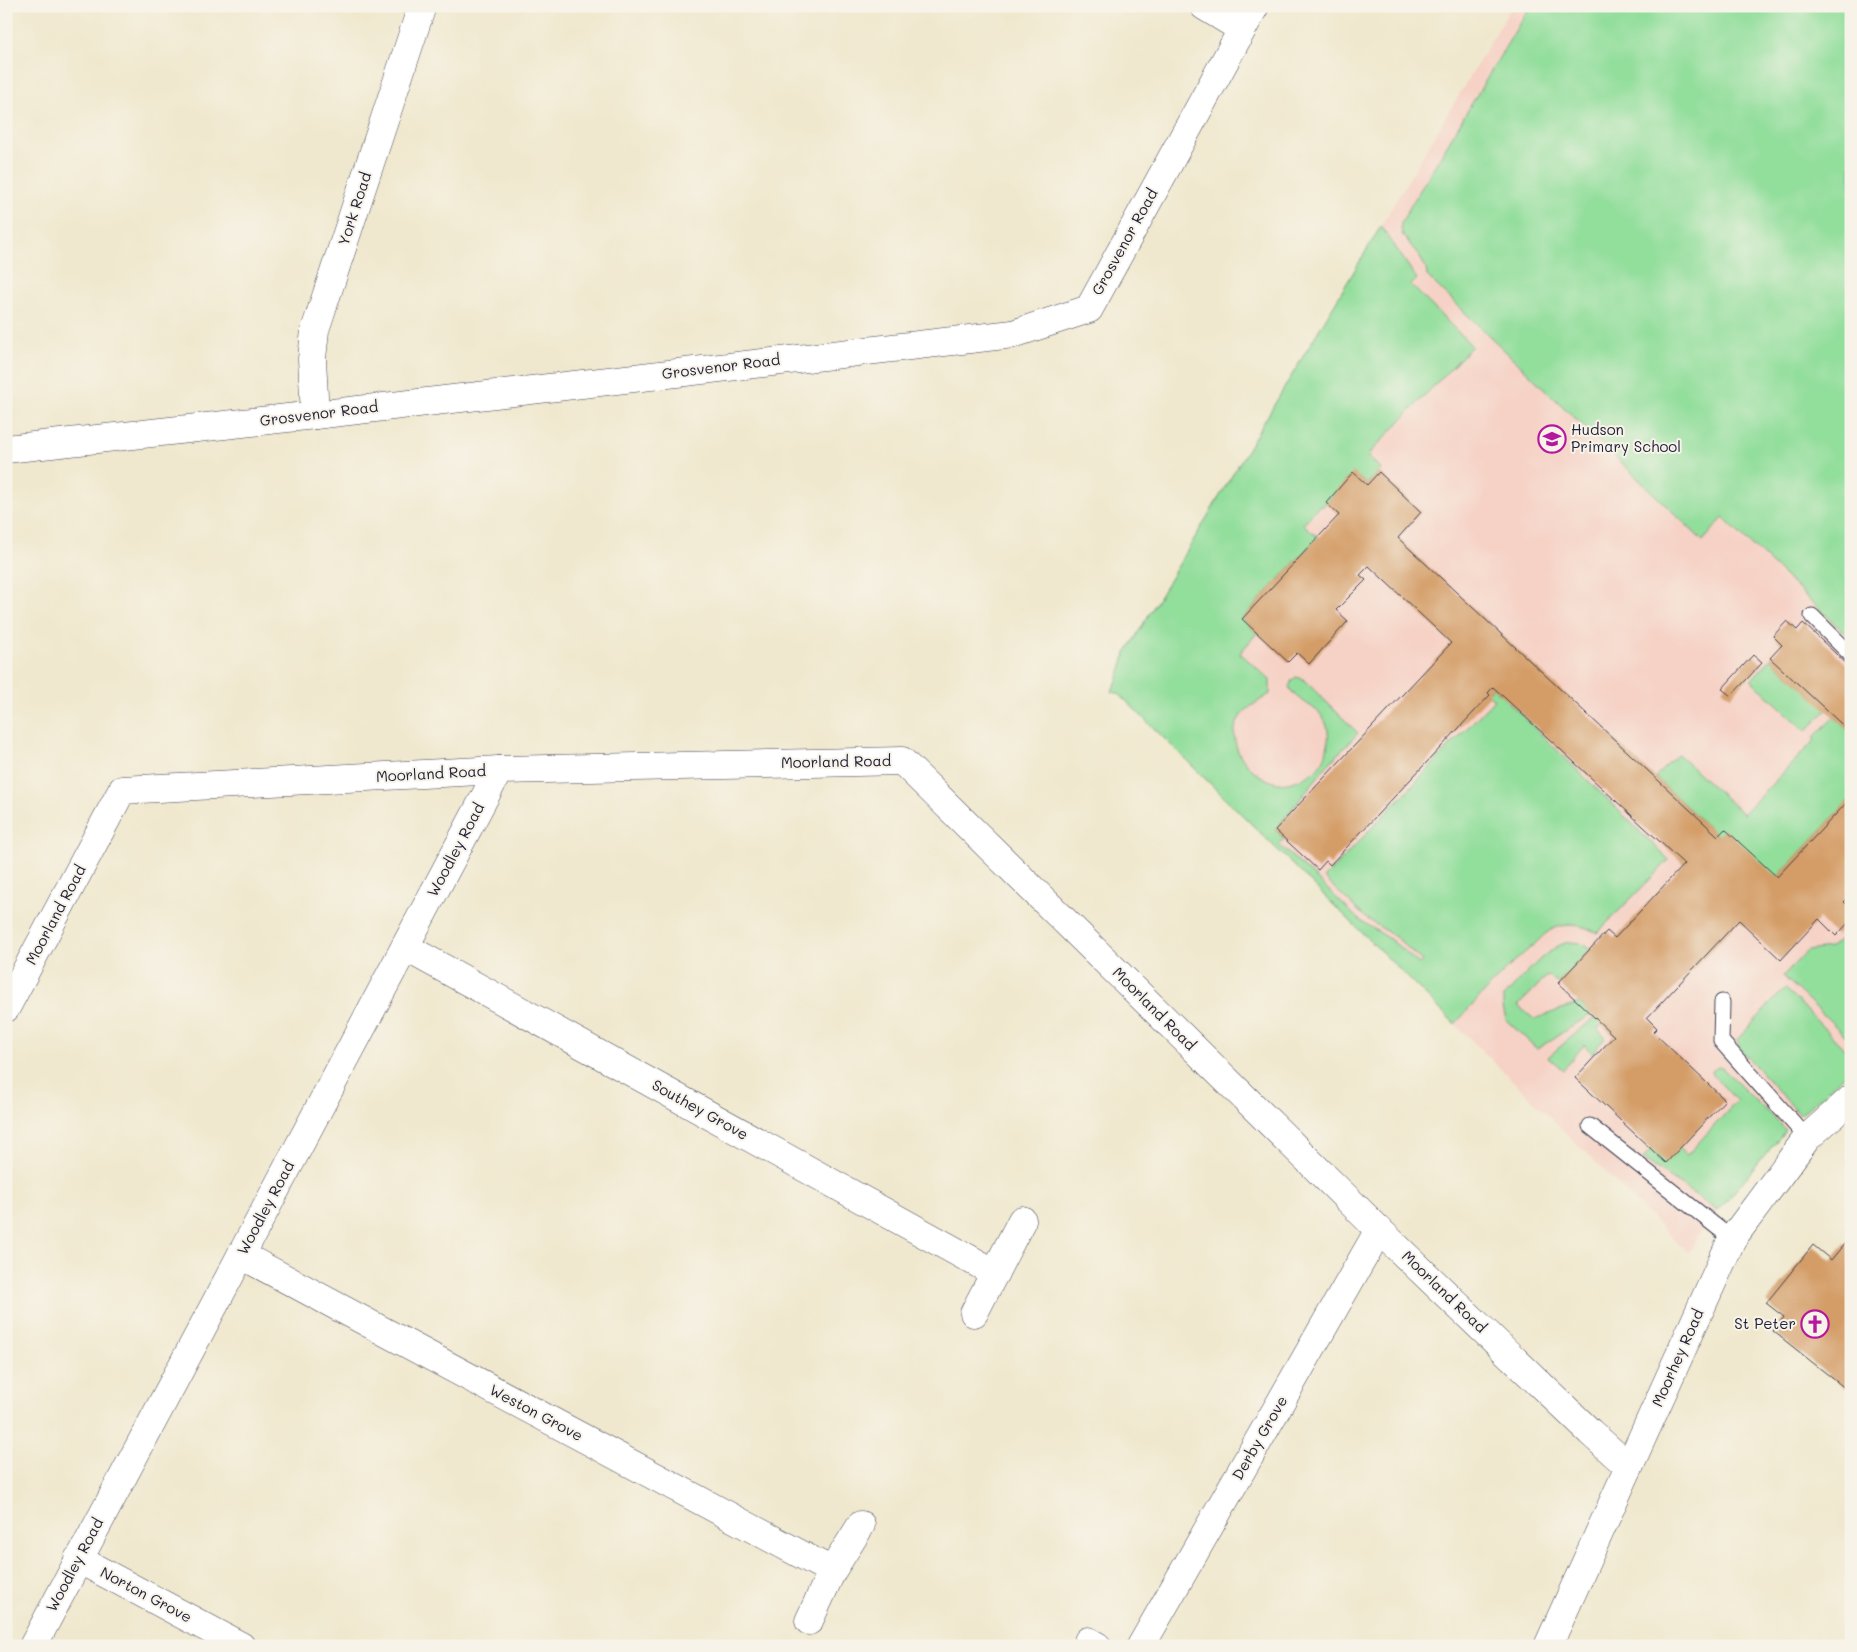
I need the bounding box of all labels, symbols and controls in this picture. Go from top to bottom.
street label: York Road [333,169,375,248]
street label: Grosvenor Road [1087,185,1162,298]
street label: Grosvenor Road [661,349,781,383]
street label: Grosvenor Road [259,396,379,430]
place label: Hudson Primary School [1571,419,1681,456]
school or university icon: Hudson Primary School [1537,424,1567,454]
street label: Moorland Road [781,750,891,772]
street label: Moorland Road [375,760,487,786]
street label: Woodley Road [422,799,488,900]
street label: Moorland Road [20,861,90,968]
street label: Moorland Road [1109,962,1201,1054]
street label: Southey Grove [649,1074,752,1144]
street label: Woodley Road [232,1157,298,1258]
street label: Moorland Road [1398,1246,1491,1337]
street label: Moorhey Road [1647,1306,1708,1410]
church icon: St Peter [1800,1309,1830,1339]
place label: St Peter [1734,1313,1796,1333]
street label: Weston Grove [486,1379,587,1445]
street label: Derby Grove [1227,1392,1291,1483]
street label: Woodley Road [41,1514,107,1615]
street label: Norton Grove [97,1562,196,1627]

